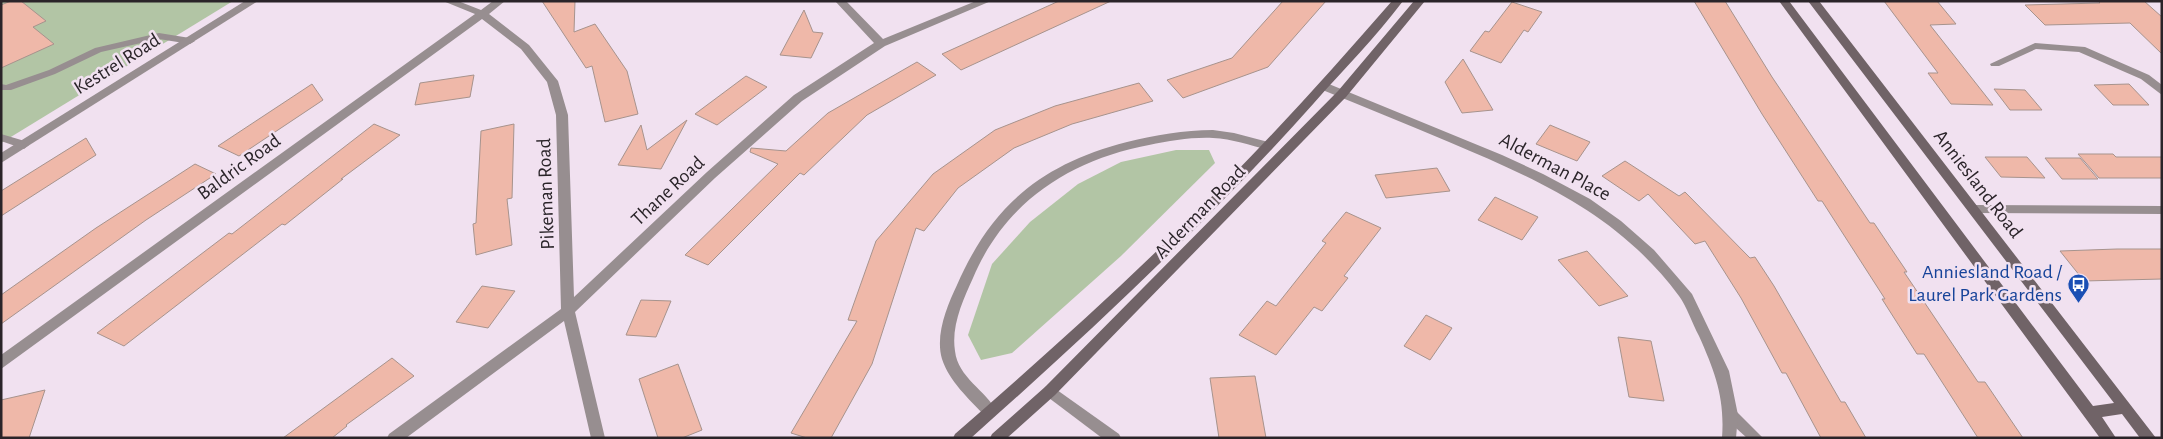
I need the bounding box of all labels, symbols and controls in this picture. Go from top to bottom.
street label: Kestrel Road [70,30,164,98]
street label: Anniesland Road [1930,126,2026,242]
street label: Alderman Place [1496,129,1614,205]
street label: Baldric Road [194,130,284,204]
street label: Pikeman Road [534,138,558,250]
street label: Thane Road [628,152,708,230]
street label: Alderman Road [1151,162,1249,262]
place label: Anniesland Road / Laurel Park Gardens [1908,262,2062,305]
bus stop icon: Anniesland Road / Laurel Park Gardens [2066,272,2090,303]

